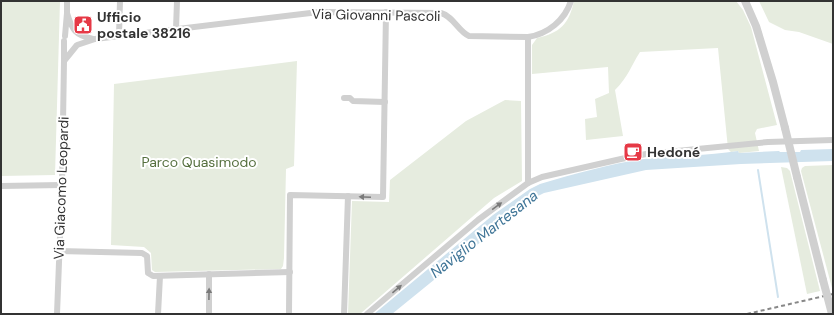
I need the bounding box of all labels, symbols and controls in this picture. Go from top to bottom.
street label: Via Giovanni Pascoli [311,5,441,25]
place label: Ufficio postale 38216 [97,8,191,42]
public building icon: Ufficio postale 38216 [72,14,94,36]
street label: Via Giacomo Leopardi [50,116,72,260]
cafe icon: Hedoné [622,141,644,163]
place label: Hedoné [647,143,700,161]
park label: Parco Quasimodo [141,153,257,171]
water label: Naviglio Martesana [426,186,542,282]
one-way arrow [359,193,371,200]
one-way arrow [492,202,502,210]
one-way arrow [391,284,402,293]
one-way arrow [206,287,212,300]

